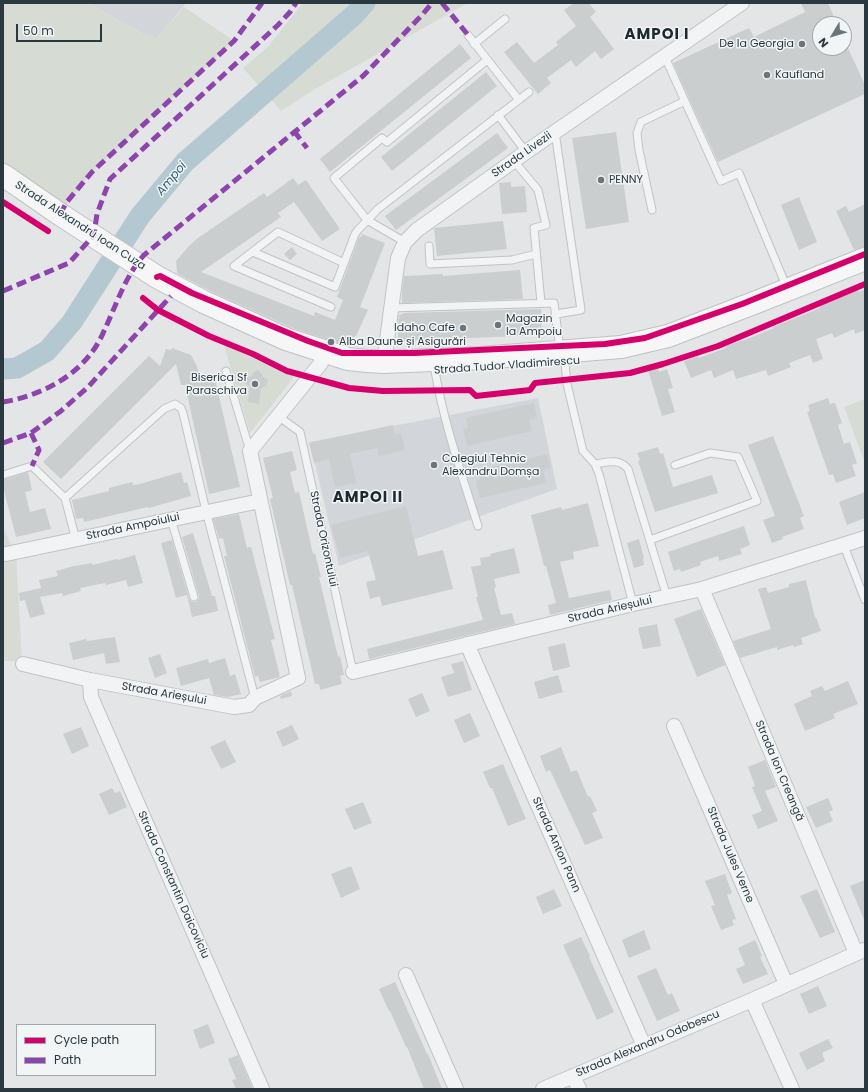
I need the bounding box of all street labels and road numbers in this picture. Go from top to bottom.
street label: Strada Livezii [489,129,555,181]
street label: Strada Alexandru Ioan Cuza [12,179,148,273]
street label: Strada Tudor Vladimirescu [433,354,581,378]
street label: Strada Orizontului [306,490,340,588]
street label: Strada Ampoiului [85,511,181,543]
street label: Strada Arieșului [567,594,653,626]
street label: Strada Arieșului [120,680,208,708]
street label: Strada Ion Creangă [752,719,806,823]
street label: Strada Anton Pann [529,795,583,895]
street label: Strada Jules Verne [704,805,756,905]
street label: Strada Constantin Daicoviciu [134,809,212,961]
street label: Strada Alexandru Odobescu [574,1008,722,1080]

